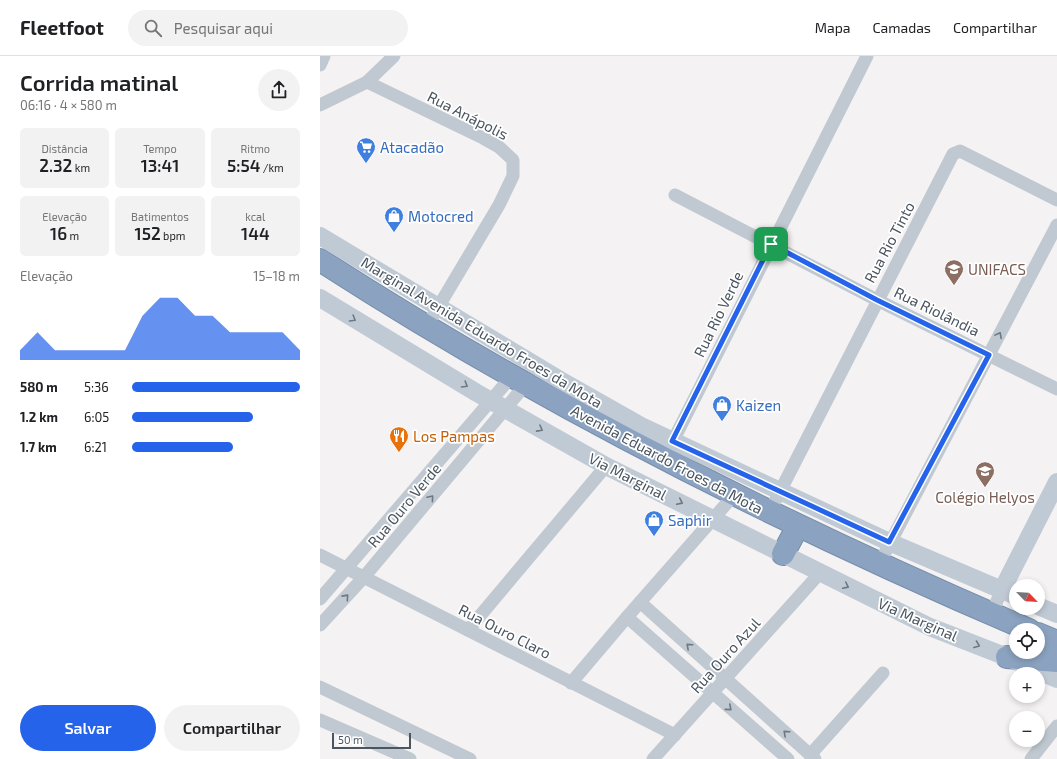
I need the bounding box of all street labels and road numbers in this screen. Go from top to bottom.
street label: Rua Anápolis [425,87,511,143]
street label: Rua Rio Tinto [860,198,918,286]
street label: Marginal Avenida Eduardo Froes da Mota [358,253,606,411]
street label: Rua Rio Verde [690,268,746,360]
street label: Rua Riolândia [891,283,983,339]
street label: Avenida Eduardo Froes da Mota [568,401,766,517]
street label: Via Marginal [586,449,671,504]
street label: Rua Ouro Verde [364,459,444,551]
street label: Via Marginal [875,593,961,645]
street label: Rua Ouro Claro [456,600,554,662]
street label: Rua Ouro Azul [686,613,764,696]

